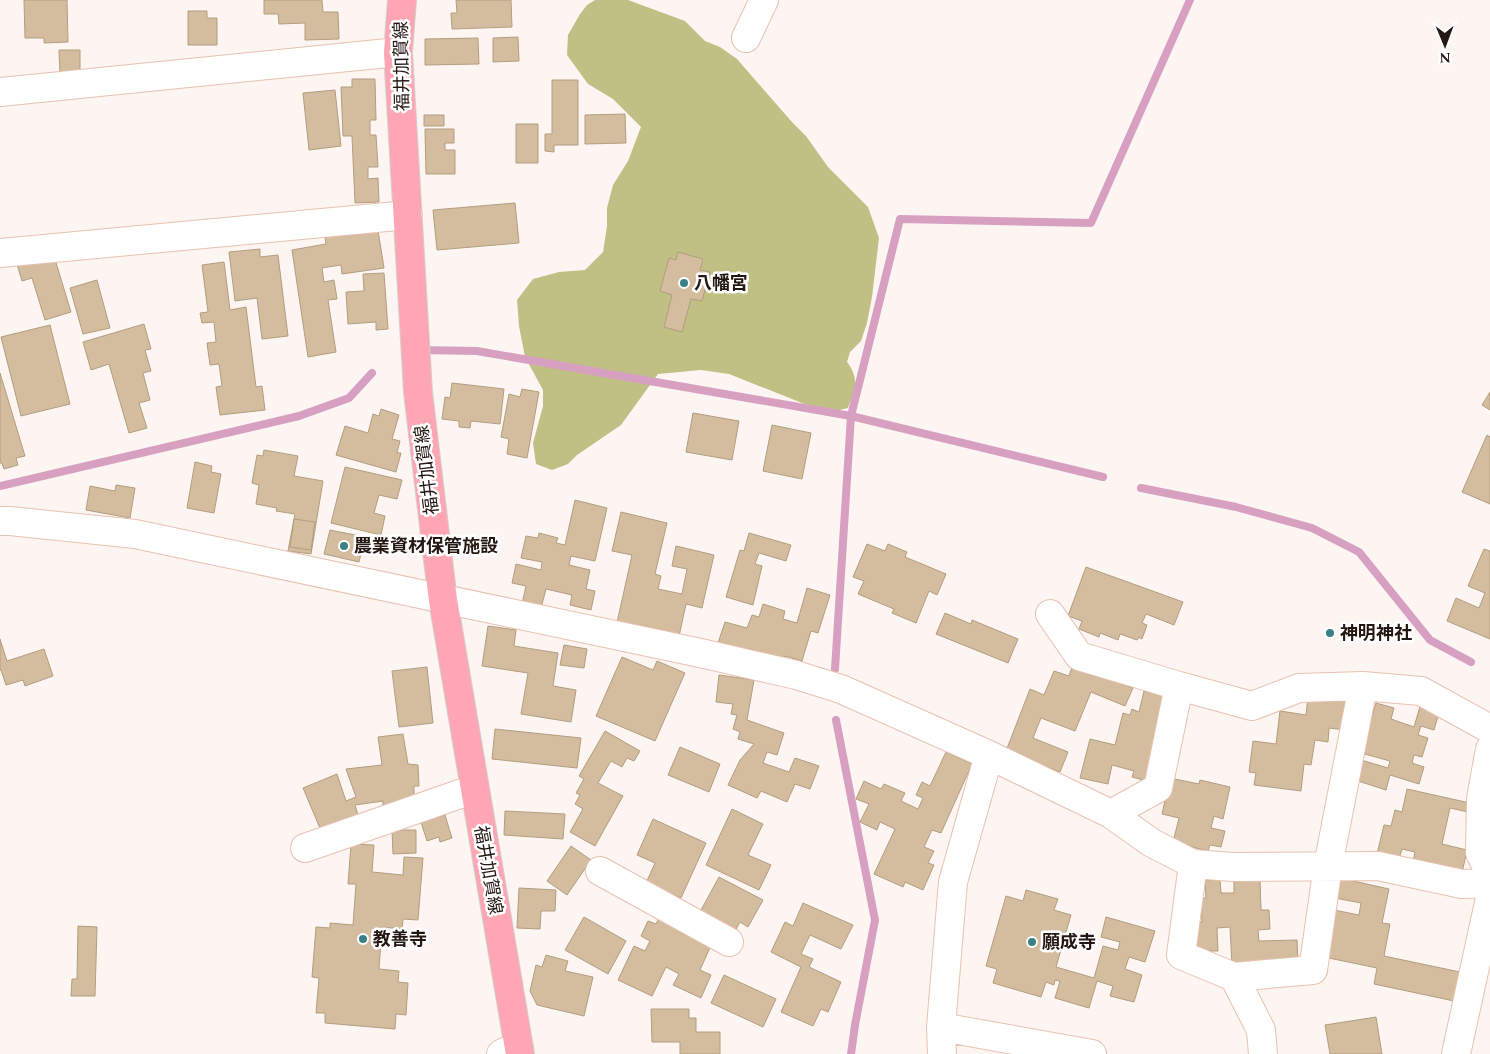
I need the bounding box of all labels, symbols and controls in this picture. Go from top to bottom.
north arrow [1420,20,1470,70]
street label: 福井加賀線 [388,21,416,111]
text: N [1439,47,1451,68]
place label: 八幡宮 [694,270,748,297]
marker: 八幡宮 [678,277,690,289]
street label: 福井加賀線 [408,424,446,516]
place label: 農業資材保管施設 [354,533,498,560]
marker: 農業資材保管施設 [338,540,350,552]
place label: 神明神社 [1340,620,1412,647]
marker: 神明神社 [1324,627,1336,639]
street label: 福井加賀線 [467,823,509,917]
place label: 教善寺 [373,926,427,953]
place label: 願成寺 [1042,929,1096,956]
marker: 教善寺 [357,933,369,945]
marker: 願成寺 [1026,936,1038,948]

